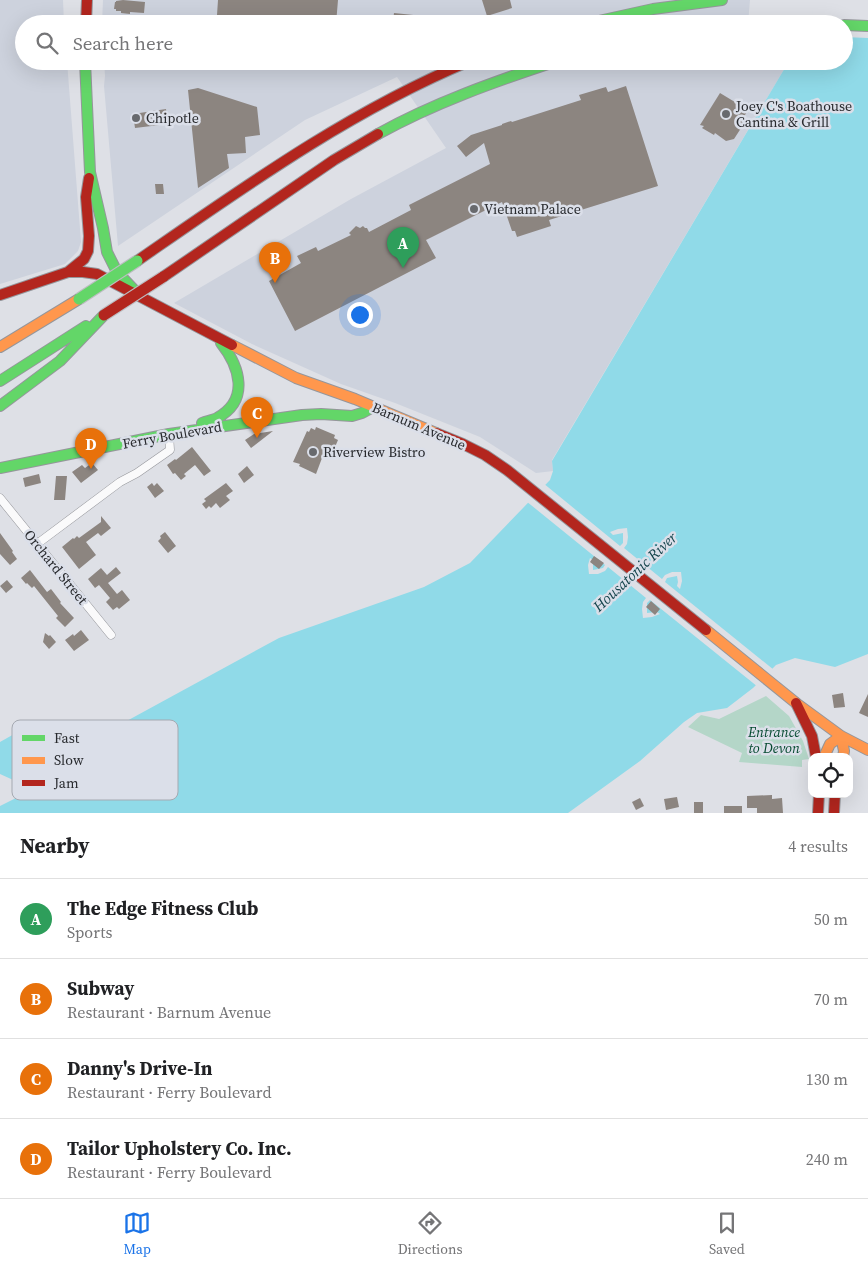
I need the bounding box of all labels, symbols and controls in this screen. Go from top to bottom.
search box [15,15,853,70]
icon: search [33,29,61,57]
text: Search here [73,30,173,56]
place label: Joey C's Boathouse Cantina & Grill [735,96,852,132]
place label: Chipotle [146,108,199,128]
marker: Joey C's Boathouse Cantina & Grill [720,108,732,120]
marker: Chipotle [130,112,142,124]
place label: Vietnam Palace [484,199,581,219]
marker: Vietnam Palace [468,203,480,215]
pin: A [387,227,419,268]
pin: B [259,242,291,283]
your location [347,302,373,328]
pin: C [241,397,273,438]
street label: Barnum Avenue [369,397,469,455]
street label: Ferry Boulevard [121,416,223,454]
pin: D [75,428,107,469]
place label: Riverview Bistro [323,442,426,462]
marker: Riverview Bistro [307,446,319,458]
street label: Orchard Street [20,525,93,609]
water label: Housatonic River [587,526,682,617]
legend [12,720,178,800]
park label: Entrance to Devon [747,722,800,758]
text: Fast [54,728,80,748]
text: Slow [54,750,84,770]
map controls [808,753,853,798]
button: locate [808,753,853,798]
text: Jam [53,773,79,793]
text: Nearby [20,831,90,860]
text: 4 results [788,835,848,857]
text: The Edge Fitness Club [67,895,258,921]
text: A [31,908,41,930]
text: 50 m [814,908,848,930]
text: Sports [67,921,112,943]
text: Subway [67,975,135,1001]
text: B [31,988,41,1010]
text: 70 m [814,988,848,1010]
text: Restaurant · Barnum Avenue [67,1001,271,1023]
text: Danny's Drive-In [67,1055,213,1081]
text: C [31,1068,41,1090]
text: 130 m [806,1068,848,1090]
text: Restaurant · Ferry Boulevard [67,1081,272,1103]
text: Tailor Upholstery Co. Inc. [67,1135,292,1161]
text: D [30,1148,42,1170]
text: 240 m [806,1148,848,1170]
text: Restaurant · Ferry Boulevard [67,1161,272,1183]
tab: Map [123,1209,151,1259]
tab: Directions [398,1209,462,1259]
tab: Saved [709,1209,745,1259]

